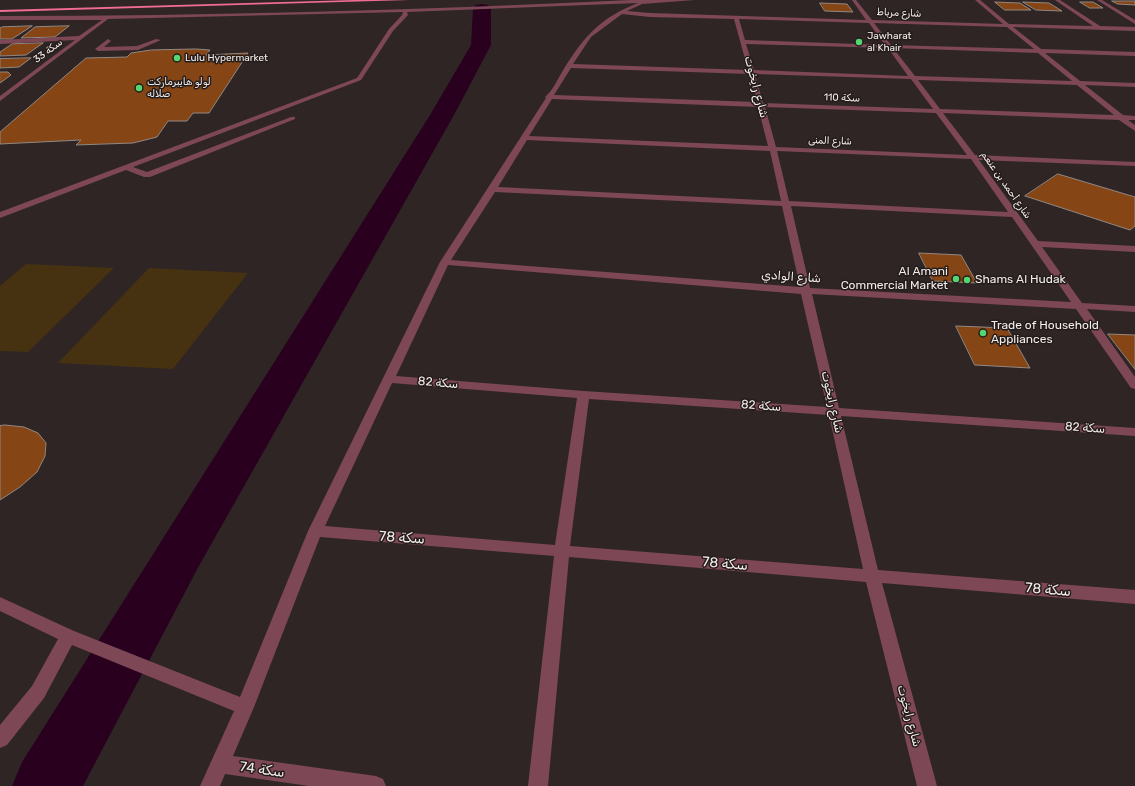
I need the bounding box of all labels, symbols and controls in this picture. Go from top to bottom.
street label: شارع مرباط [876,6,922,20]
place label: Jawharat al Khair [867,30,912,54]
street label: سكة 33 [31,36,65,66]
marker: Jawharat al Khair [854,37,864,47]
place label: Lulu Hypermarket [185,52,268,64]
marker: Lulu Hypermarket [172,53,182,63]
street label: شارع رايخوت [741,55,771,119]
place label: لولو هايبرماركت صلاله [147,76,211,100]
marker: لولو هايبرماركت صلاله [134,83,144,93]
street label: سكة 110 [824,91,860,105]
street label: شارع المنى [808,134,852,148]
street label: شارع أحمد بن عنعم [978,149,1034,221]
place label: Al Amani Commercial Market [841,265,948,293]
street label: شارع الوادي [761,268,821,286]
place label: Shams Al Hudak [975,273,1066,287]
marker: Al Amani Commercial Market [951,274,961,284]
marker: Shams Al Hudak [962,275,972,285]
place label: Trade of Household Appliances [991,319,1099,347]
marker: Trade of Household Appliances [978,328,988,338]
street label: شارع رايخوت [818,370,846,434]
street label: سكة 82 [417,374,459,392]
street label: سكة 82 [740,397,782,415]
street label: سكة 82 [1064,419,1106,437]
street label: سكة 78 [378,528,426,548]
street label: سكة 78 [701,554,749,574]
street label: سكة 78 [1024,580,1072,600]
street label: شارع رايخوت [894,684,924,748]
street label: سكة 74 [238,759,286,781]

